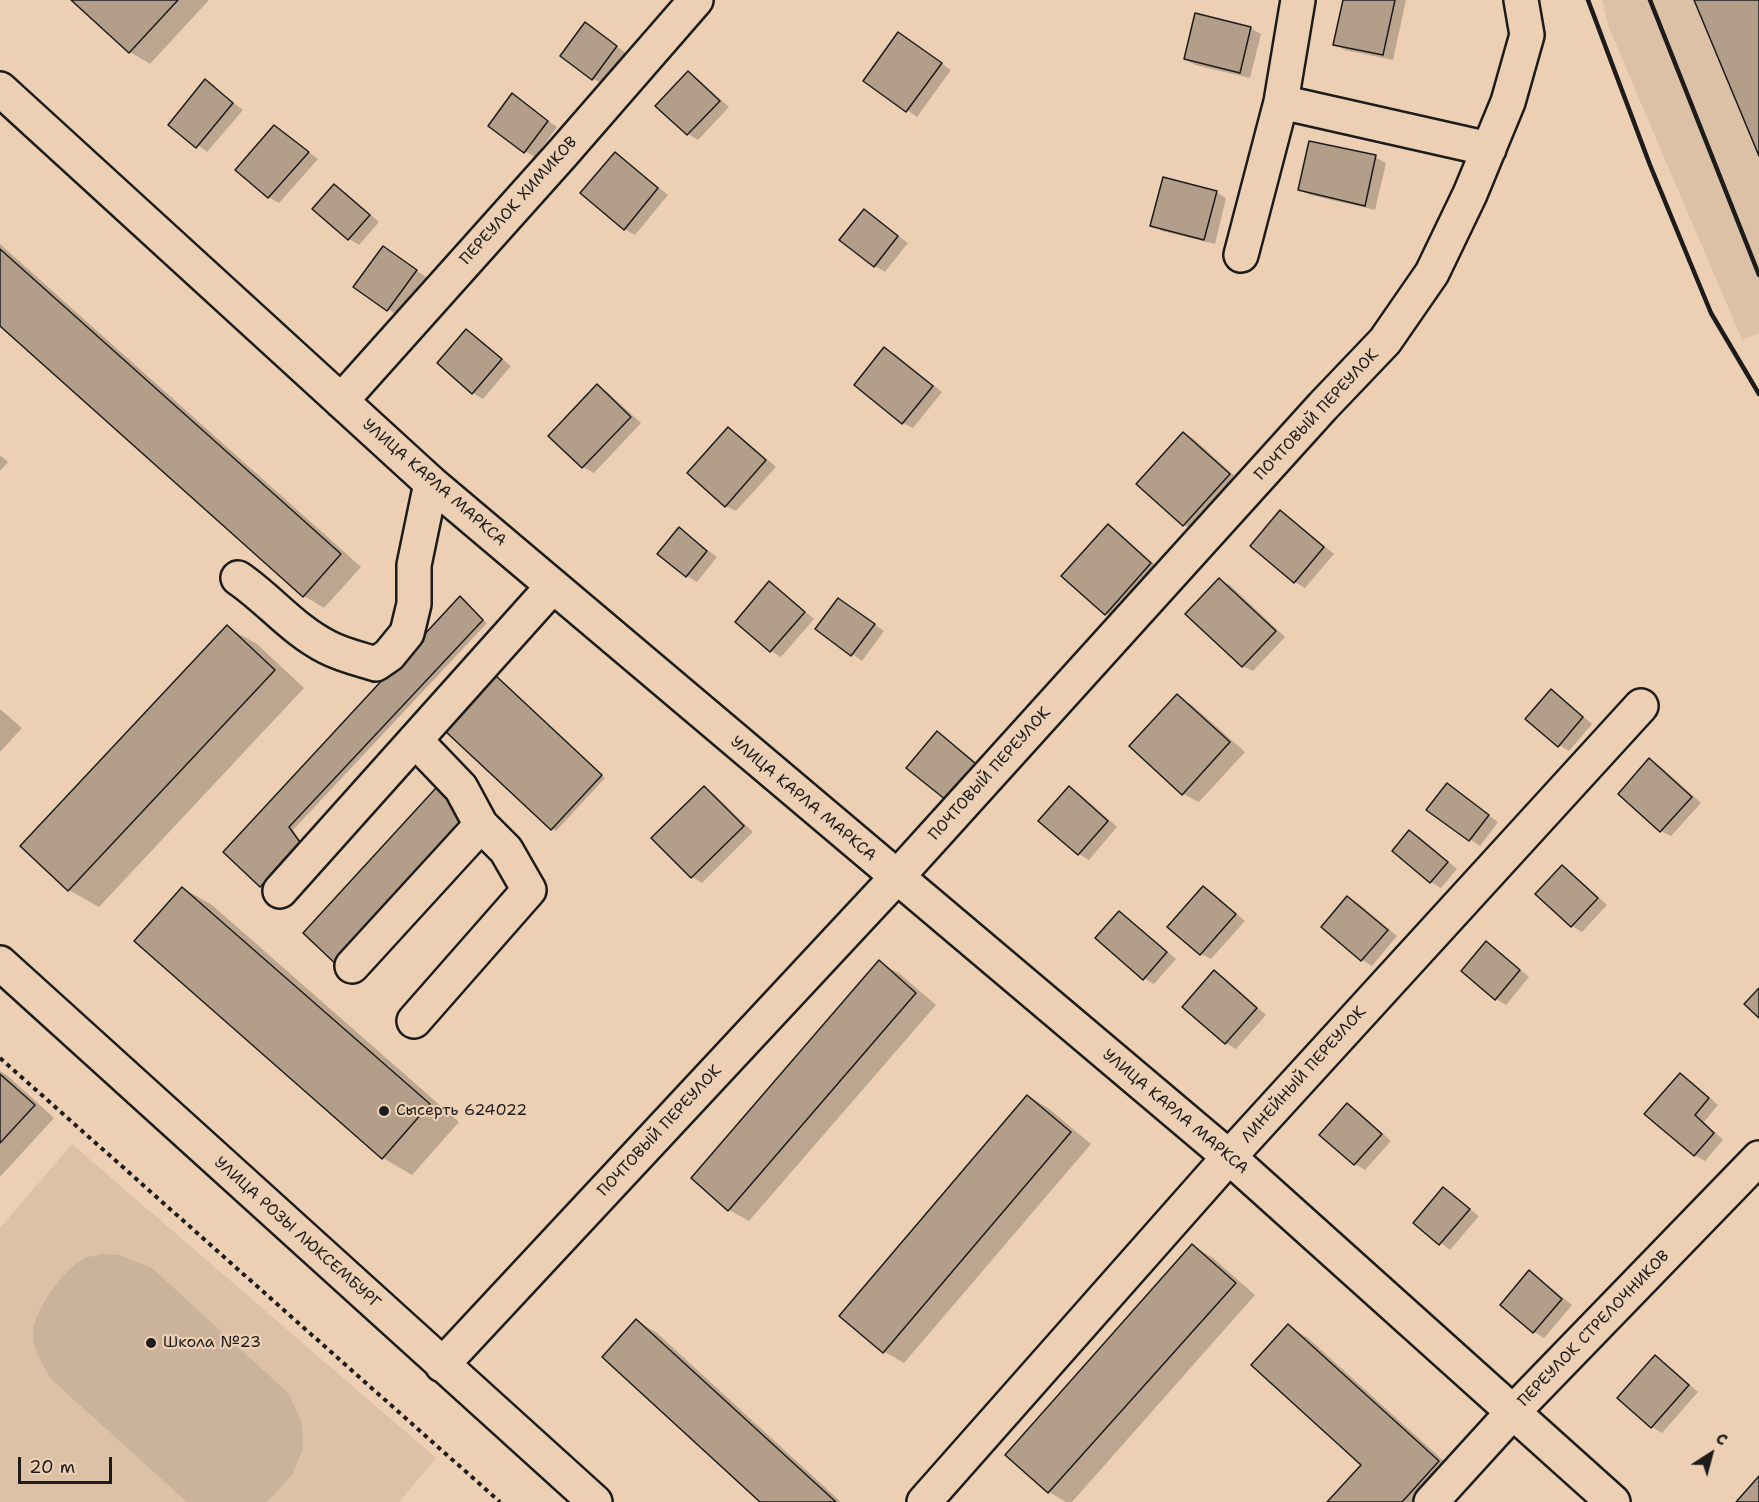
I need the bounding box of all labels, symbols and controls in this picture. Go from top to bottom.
street label: ПЕРЕУЛОК ХИМИКОВ [456,133,582,269]
street label: ПОЧТОВЫЙ ПЕРЕУЛОК [1251,345,1383,485]
street label: УЛИЦА КАРЛА МАРКСА [358,415,510,551]
street label: ПОЧТОВЫЙ ПЕРЕУЛОК [925,703,1055,845]
street label: УЛИЦА КАРЛА МАРКСА [726,732,880,866]
street label: ЛИНЕЙНЫЙ ПЕРЕУЛОК [1237,1003,1371,1147]
street label: УЛИЦА КАРЛА МАРКСА [1098,1045,1252,1179]
street label: ПОЧТОВЫЙ ПЕРЕУЛОК [594,1061,726,1201]
place label: Сысерть 624022 [396,1101,527,1121]
marker: Сысерть 624022 [377,1104,391,1118]
street label: УЛИЦА РОЗЫ ЛЮКСЕМБУРГ [210,1153,384,1313]
street label: ПЕРЕУЛОК СТРЕЛОЧНИКОВ [1514,1247,1674,1411]
place label: Школа №23 [163,1333,261,1353]
marker: Школа №23 [144,1336,158,1350]
north arrow [1681,1424,1741,1484]
text: С [1712,1428,1732,1450]
scale bar [21,1445,116,1483]
text: 20 m [29,1455,75,1479]

